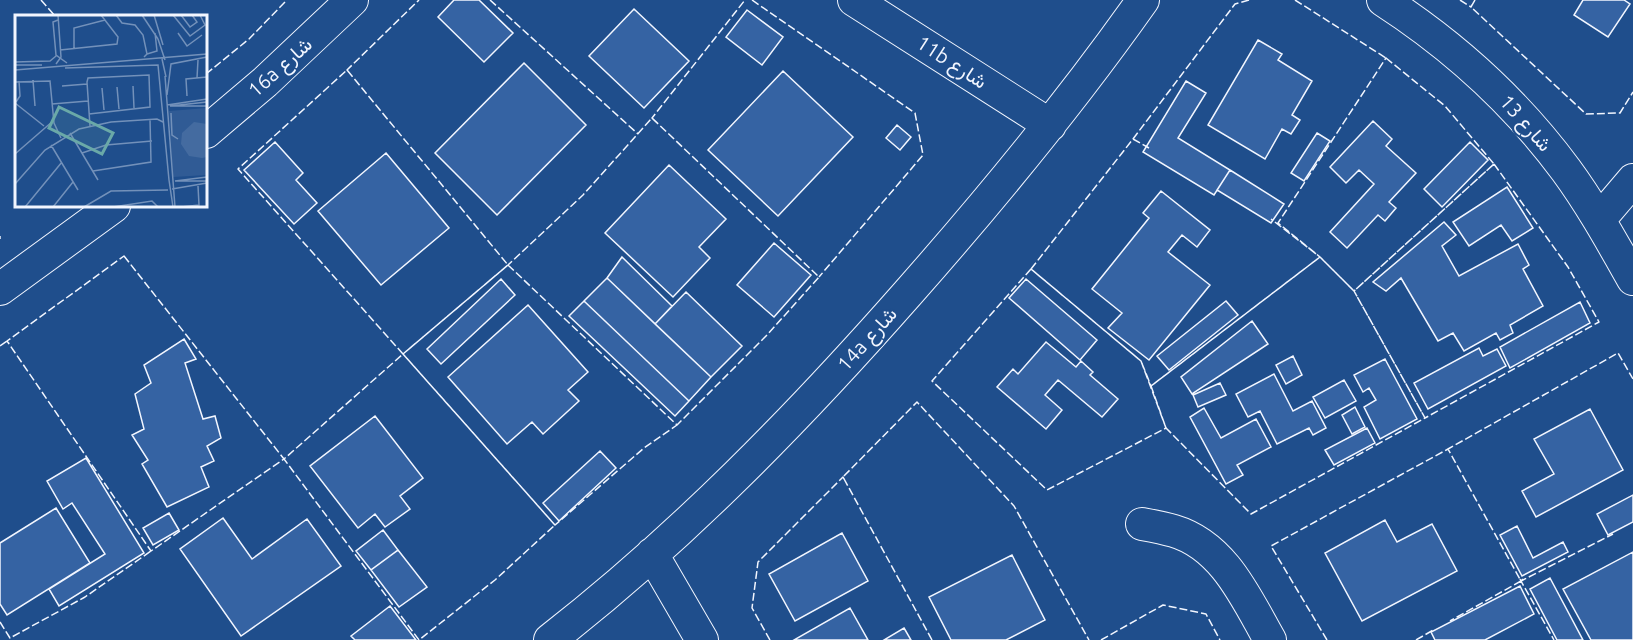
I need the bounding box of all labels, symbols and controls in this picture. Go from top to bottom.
inset map [15,15,207,207]
street label: 11b شارع [911,30,992,95]
street label: 16a شارع [243,32,318,103]
street label: شارع 13 [1493,90,1557,158]
street label: 14a شارع [832,302,903,377]

